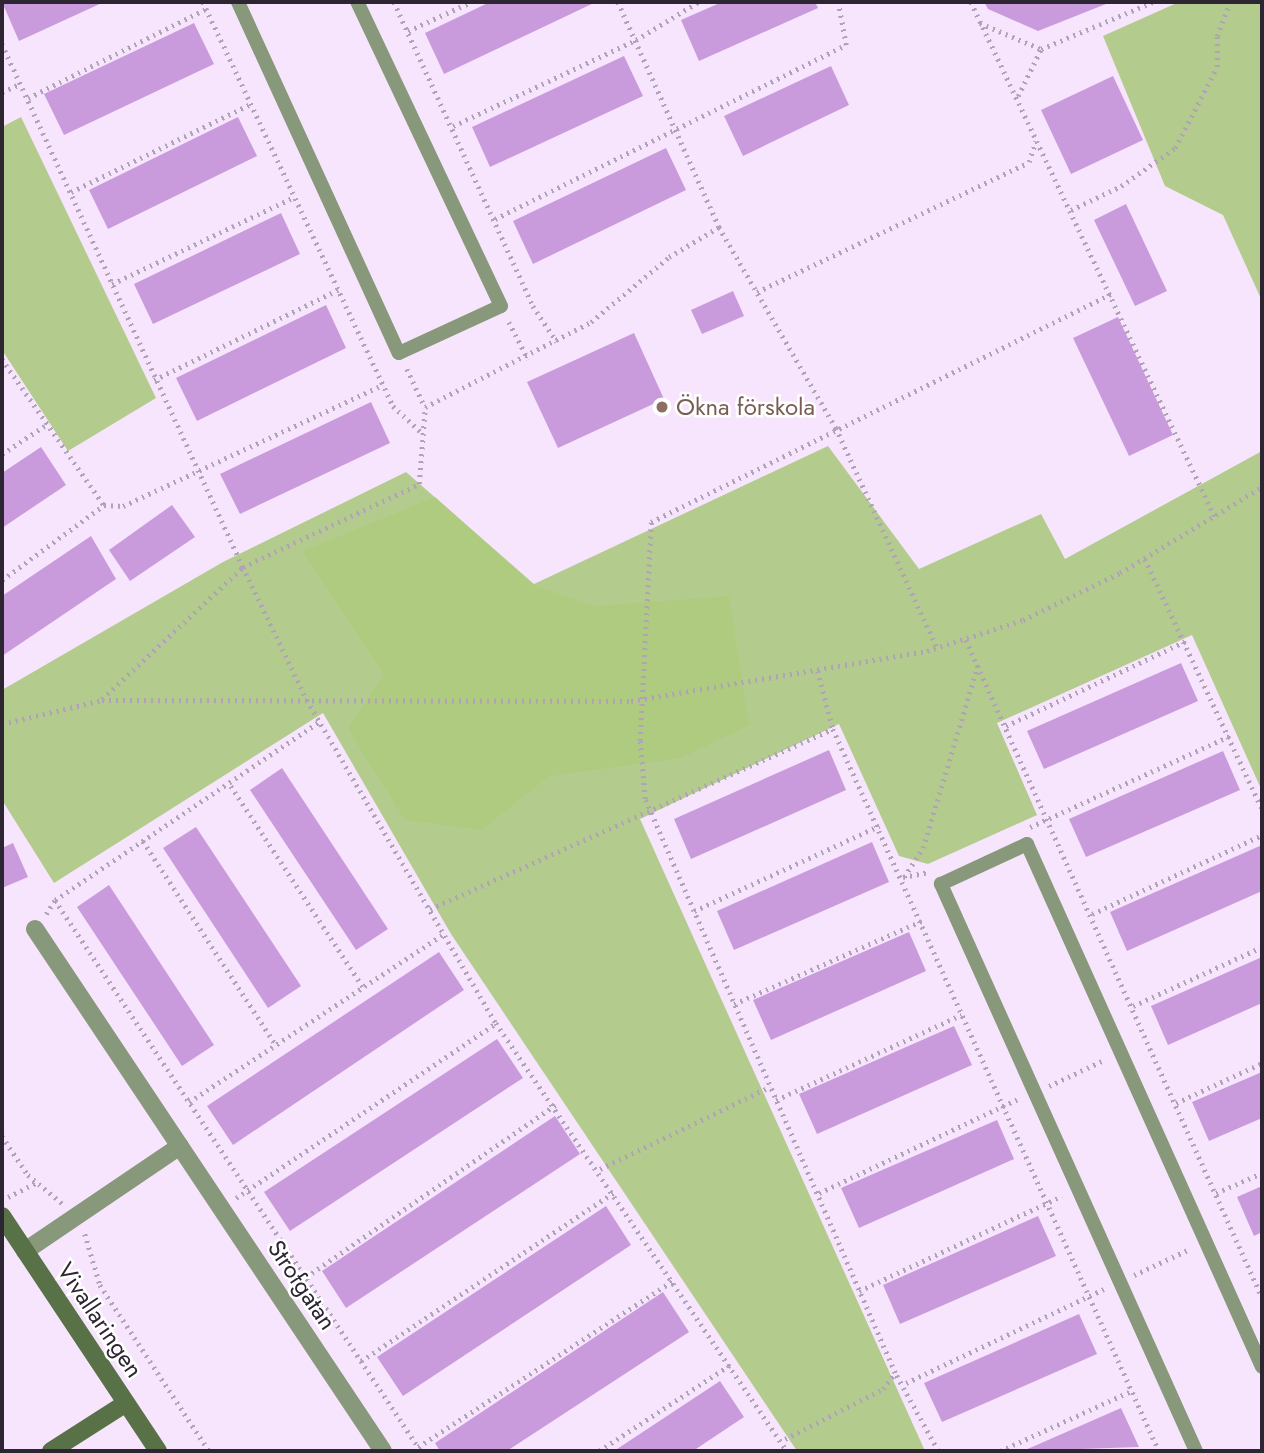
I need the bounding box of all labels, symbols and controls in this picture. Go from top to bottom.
place label: Ökna förskola [676,393,815,421]
marker: Ökna förskola [654,399,670,415]
street label: Strofgatan [262,1235,342,1335]
street label: Vivallaringen [51,1257,149,1383]

